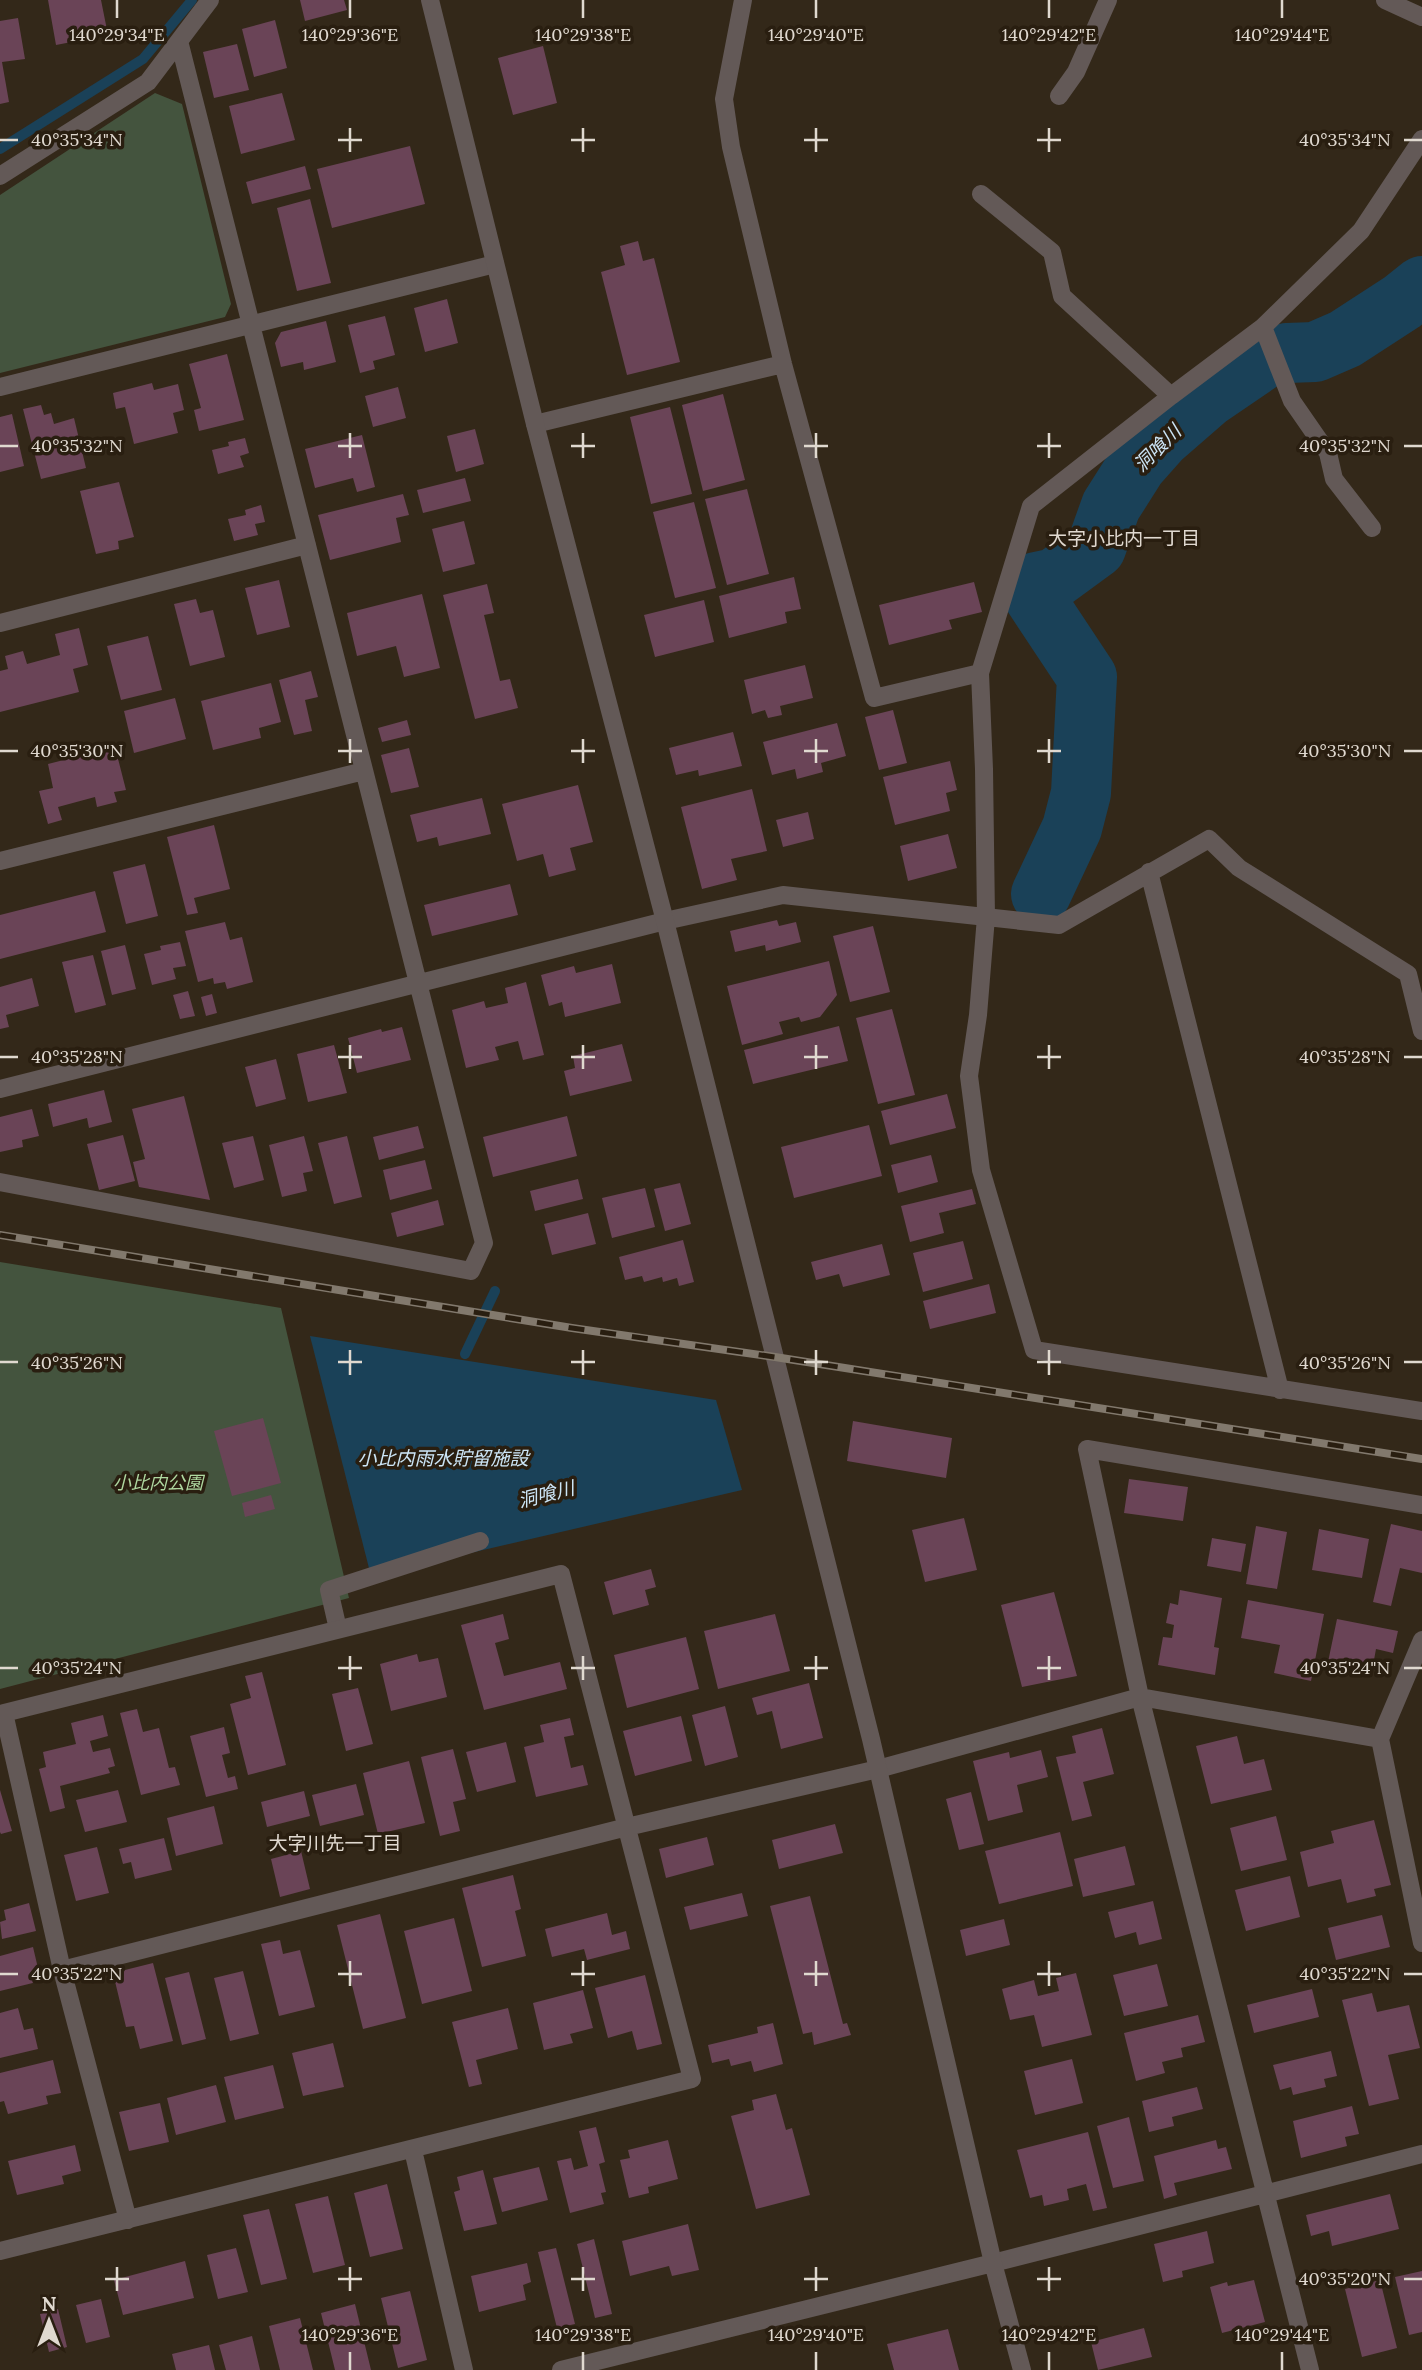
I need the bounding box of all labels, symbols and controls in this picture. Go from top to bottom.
text: 140°29'34"E [69,23,165,46]
text: 140°29'36"E [302,23,398,46]
text: 140°29'38"E [535,23,631,46]
text: 140°29'40"E [768,23,864,46]
text: 140°29'42"E [1002,23,1096,46]
text: 140°29'44"E [1235,23,1329,46]
text: 40°35'34"N [31,128,123,151]
text: 40°35'34"N [1299,128,1391,151]
water label: 洞喰川 [1128,418,1187,477]
text: 40°35'32"N [31,434,123,457]
text: 40°35'32"N [1299,434,1391,457]
district label: 大字小比内一丁目 [1048,526,1200,550]
text: 40°35'30"N [31,739,123,762]
text: 40°35'30"N [1299,739,1391,762]
text: 40°35'28"N [31,1045,123,1068]
text: 40°35'28"N [1299,1045,1391,1068]
text: 40°35'26"N [31,1351,123,1374]
text: 40°35'26"N [1299,1351,1391,1374]
water label: 小比内雨水貯留施設 [357,1446,531,1470]
park label: 小比内公園 [113,1471,206,1494]
water label: 洞喰川 [515,1475,578,1513]
text: 40°35'24"N [32,1656,122,1679]
text: 40°35'24"N [1300,1656,1390,1679]
district label: 大字川先一丁目 [268,1831,402,1855]
text: 40°35'22"N [31,1962,123,1985]
text: 40°35'22"N [1299,1962,1391,1985]
text: 40°35'20"N [1299,2267,1391,2290]
north arrow [14,2286,84,2356]
text: N [42,2292,57,2316]
text: 140°29'36"E [302,2323,398,2346]
text: 140°29'38"E [535,2323,631,2346]
text: 140°29'40"E [768,2323,864,2346]
text: 140°29'42"E [1002,2323,1096,2346]
text: 140°29'44"E [1235,2323,1329,2346]

